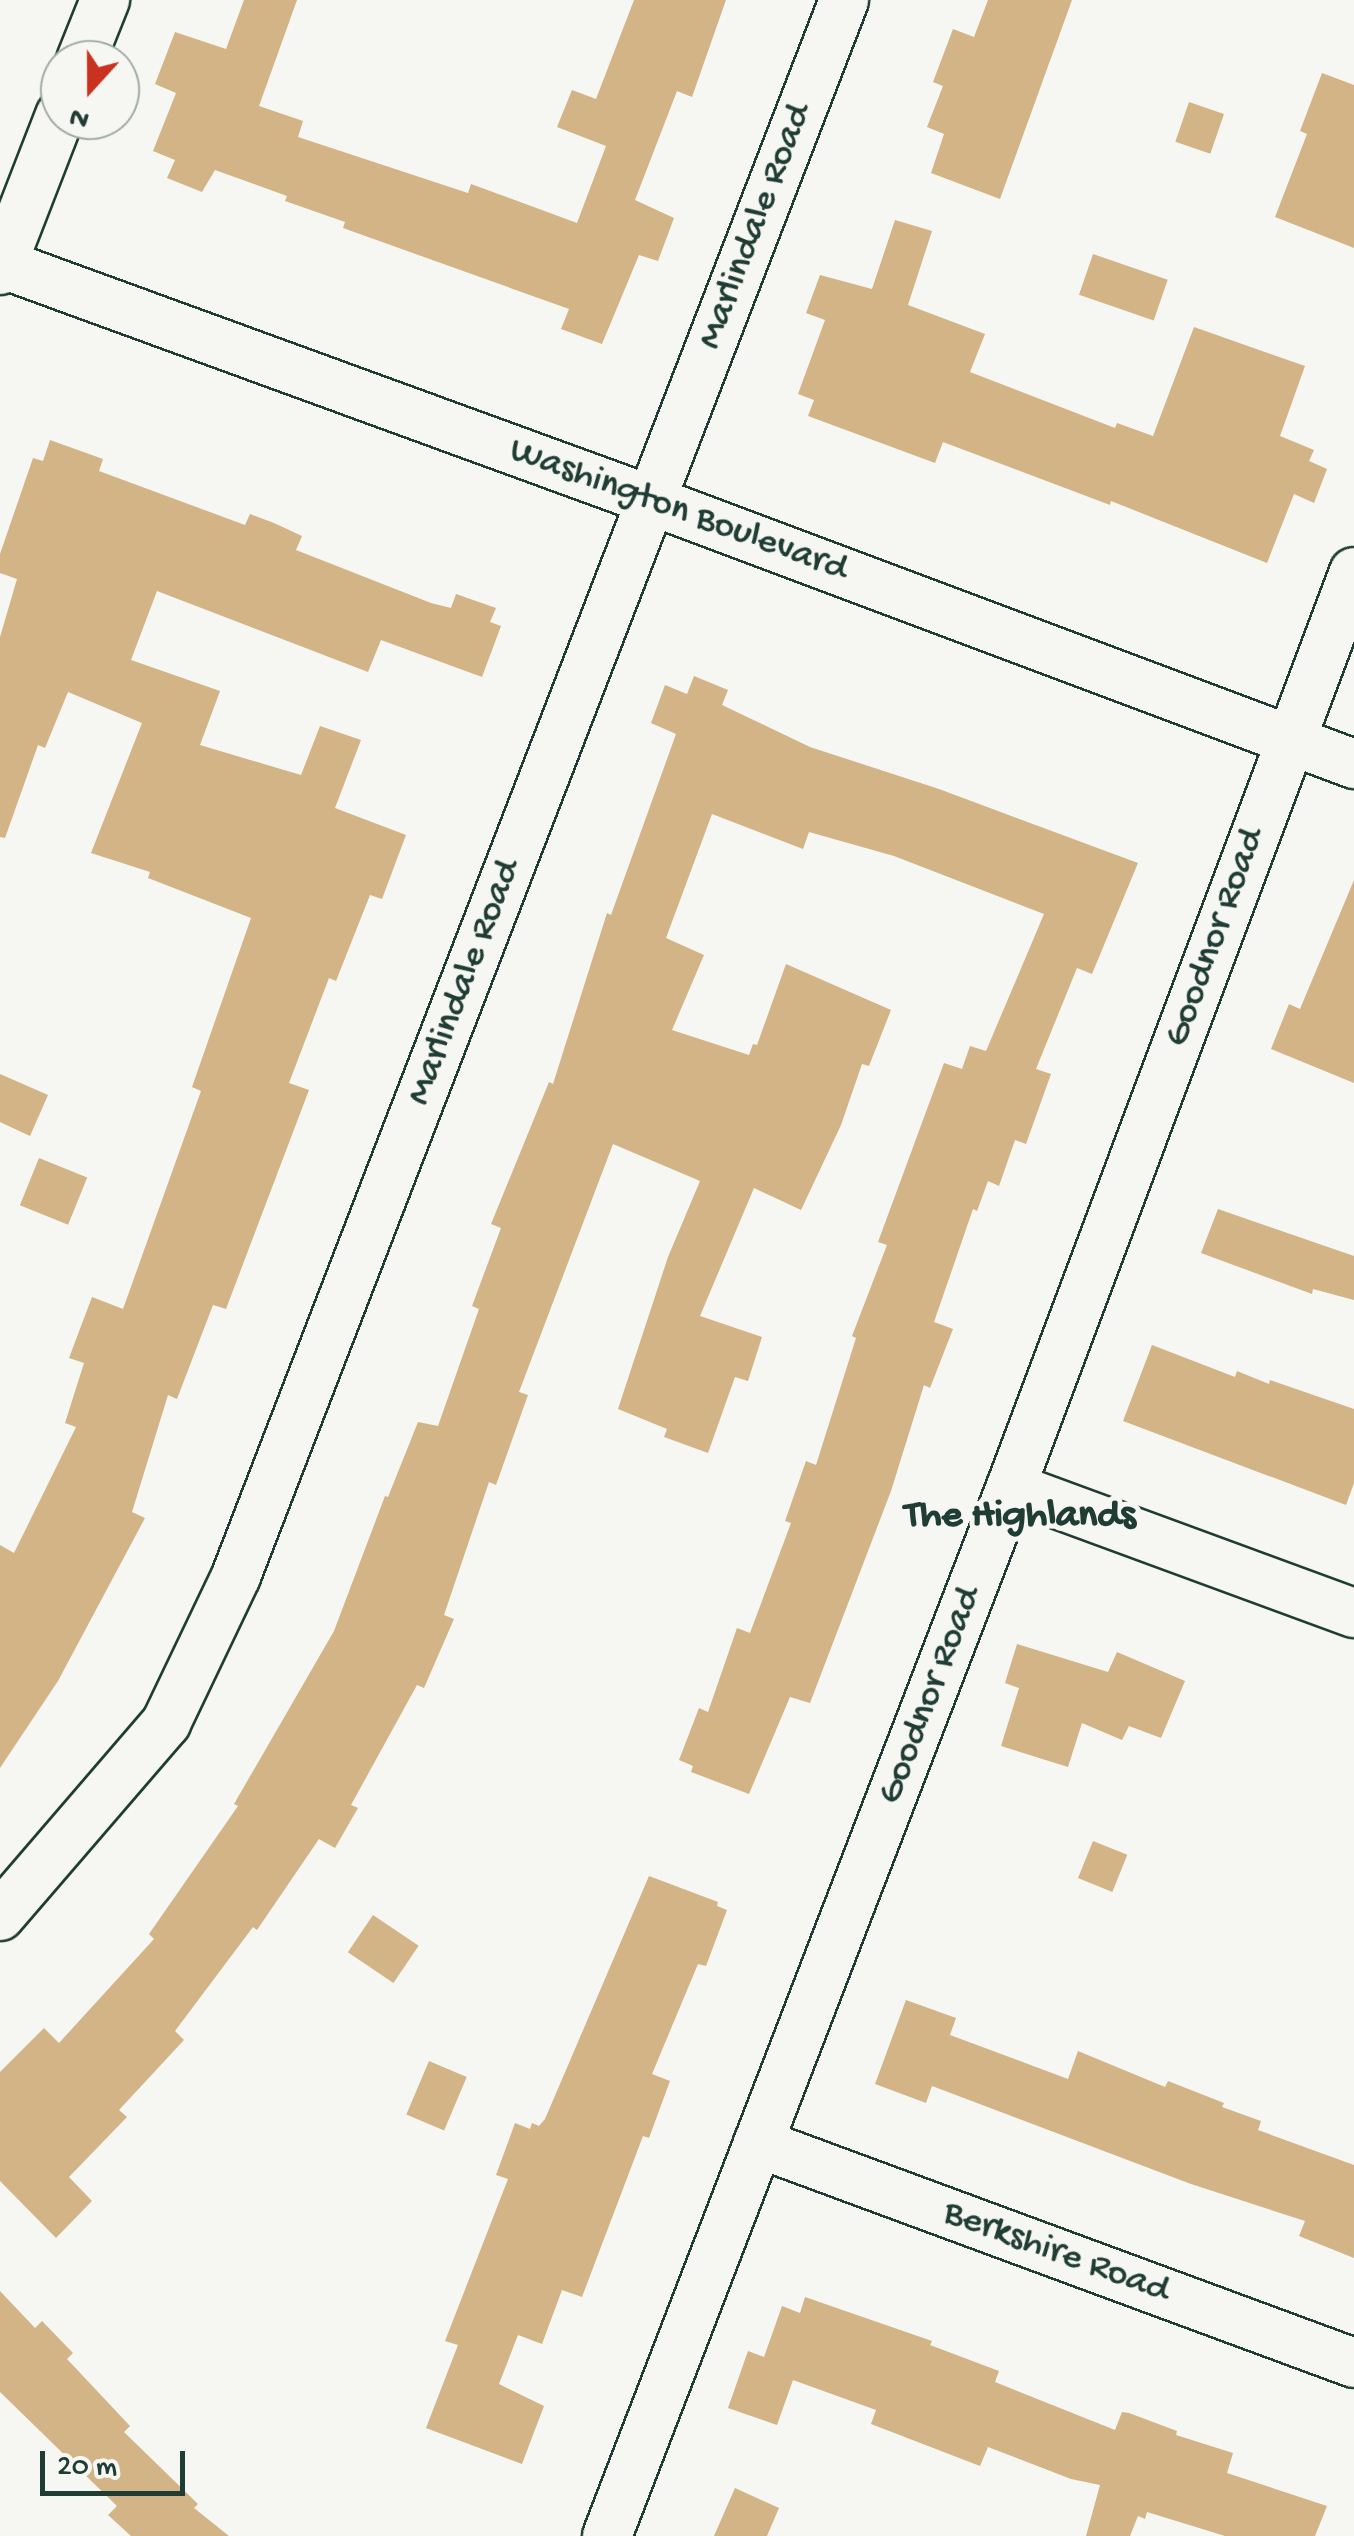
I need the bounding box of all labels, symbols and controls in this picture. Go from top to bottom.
north arrow [40,40,140,140]
text: N [65,98,94,135]
street label: Marlindale Road [688,98,824,356]
street label: Washington Boulevard [503,429,853,593]
street label: Goodnor Road [1155,823,1277,1053]
street label: Marlindale Road [397,854,533,1112]
district label: The Highlands [905,1493,1135,1541]
street label: Goodnor Road [869,1581,993,1811]
street label: Berkshire Road [937,2191,1175,2315]
scale bar [45,2431,190,2493]
text: 20 m [57,2451,117,2486]

